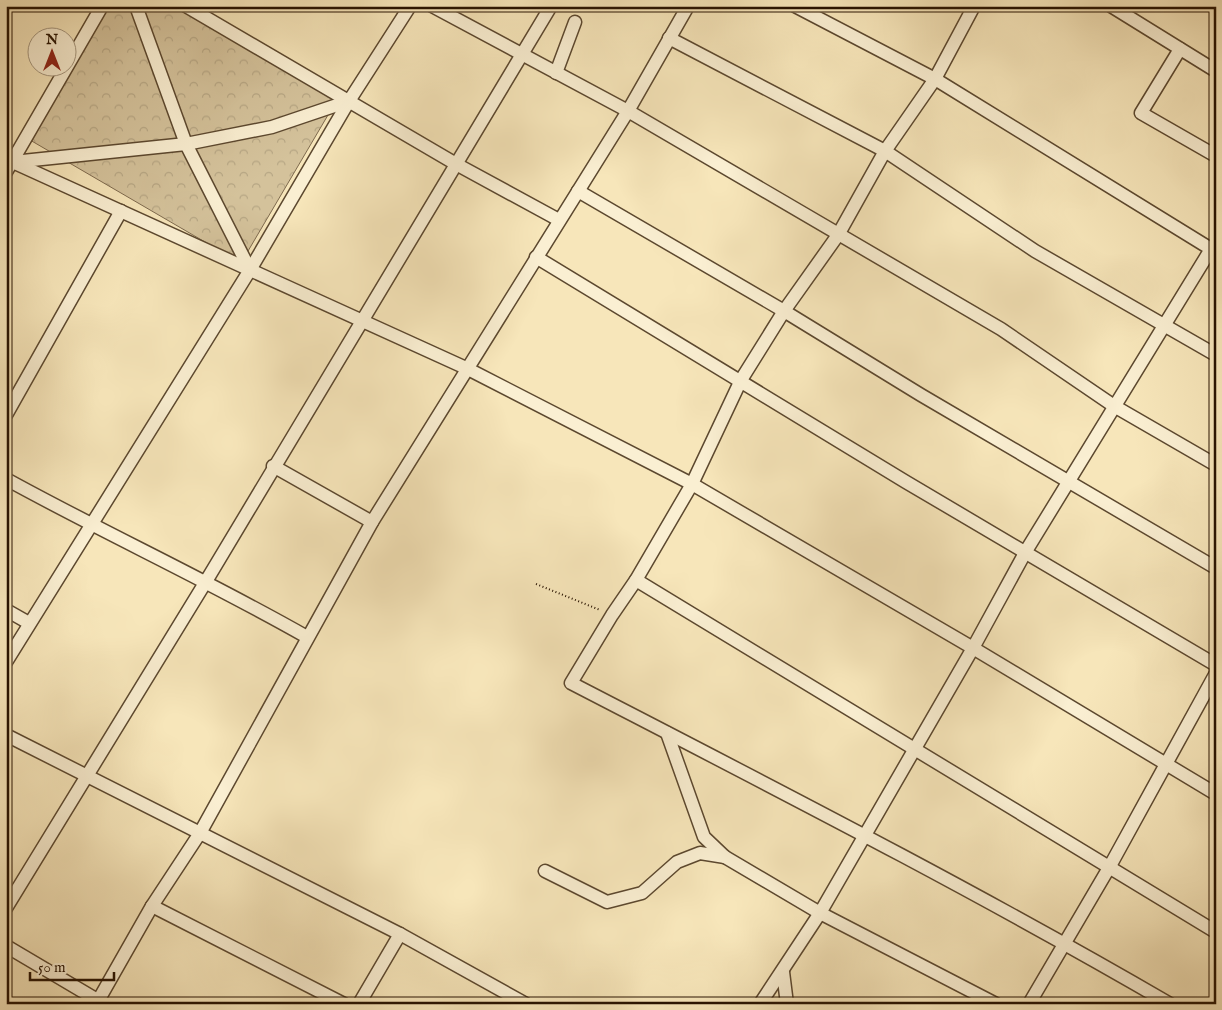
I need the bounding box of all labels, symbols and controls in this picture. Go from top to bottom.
north arrow [28,28,78,78]
text: N [45,31,58,49]
scale bar [30,950,114,982]
text: 50 m [38,958,66,977]

